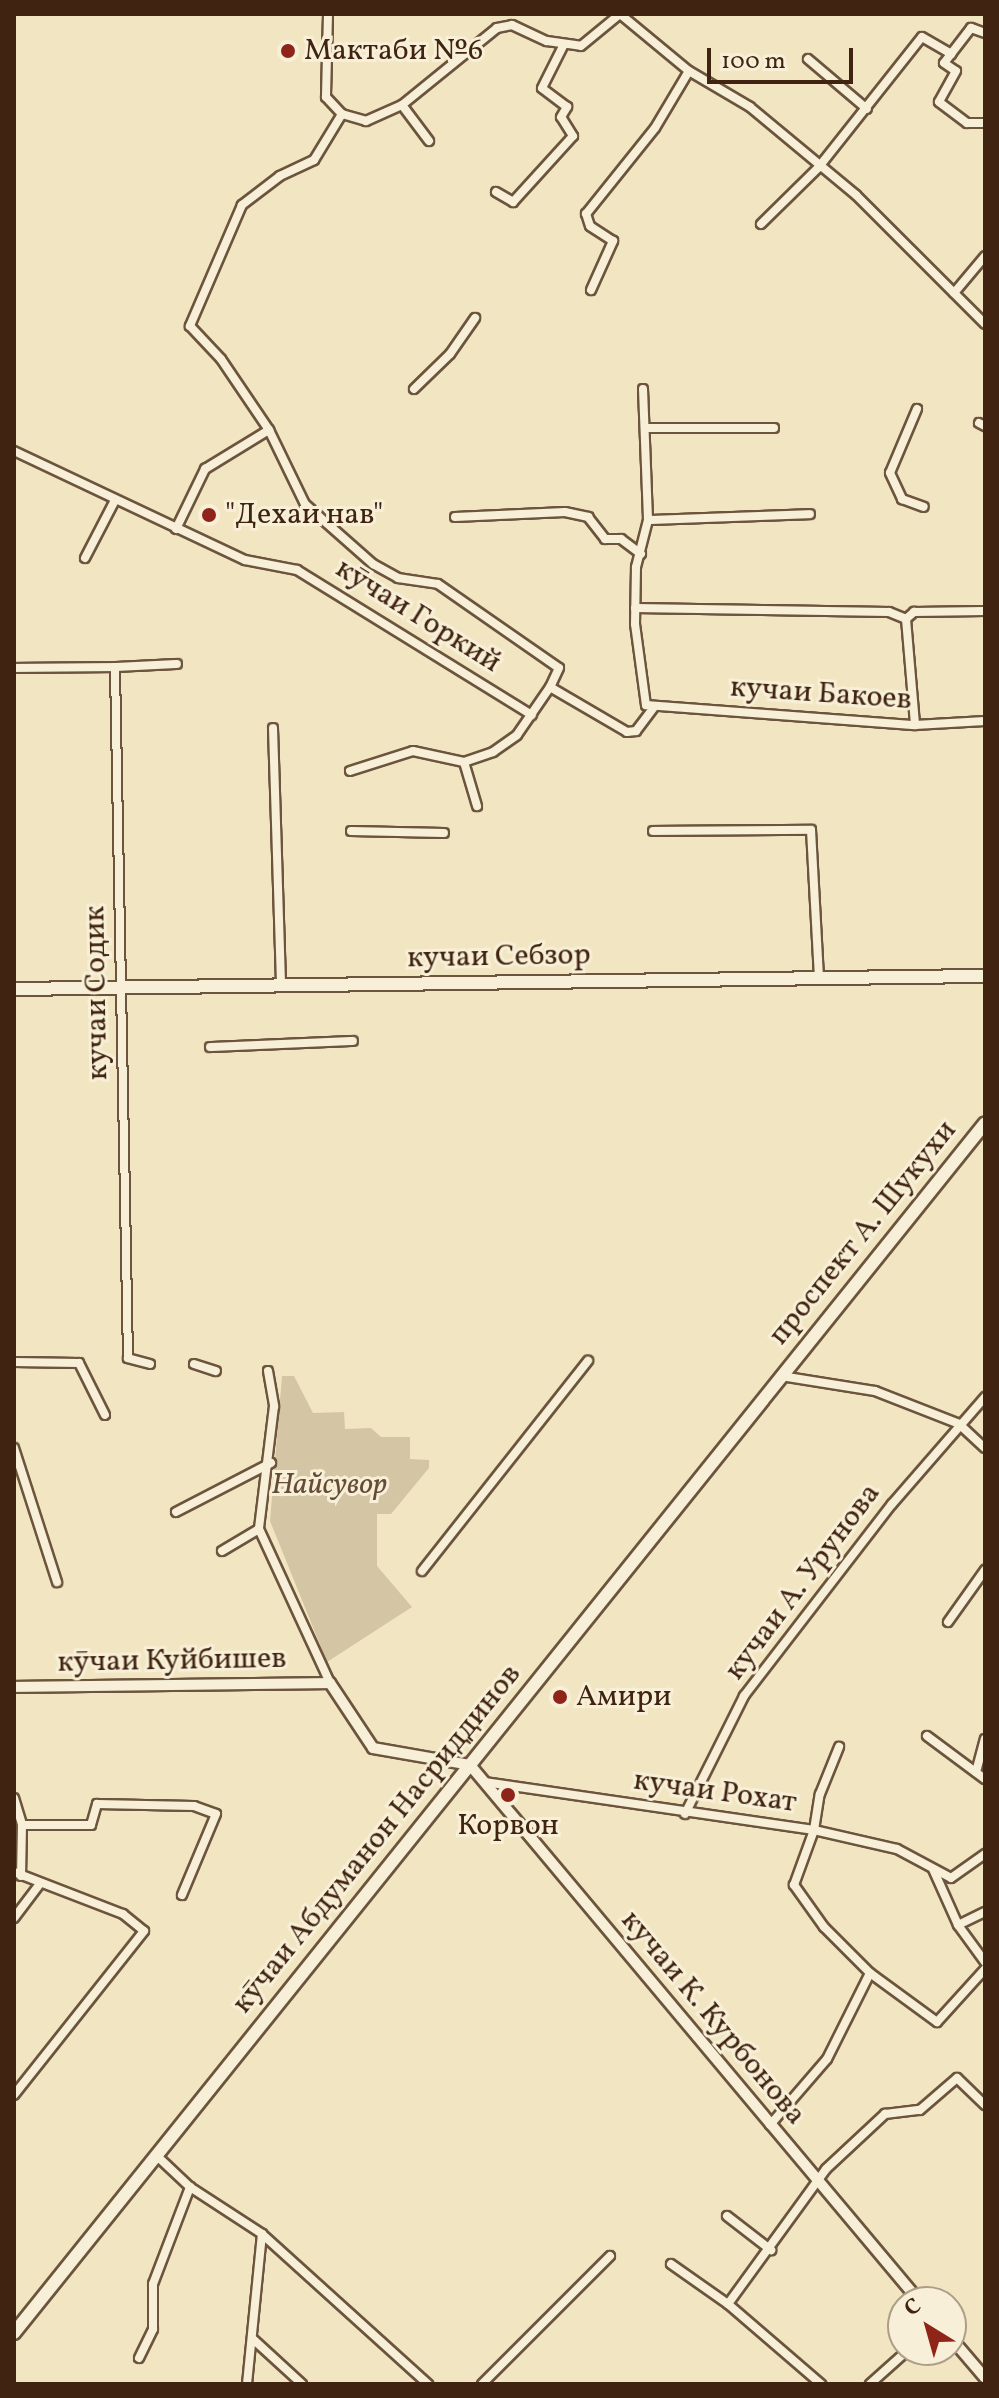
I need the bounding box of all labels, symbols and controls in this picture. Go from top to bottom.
scale bar [711,32,857,82]
place label: Мактаби №6 [304,33,483,69]
marker: Мактаби №6 [279,42,297,60]
text: 100 m [721,45,786,79]
place label: "Дехаи нав" [225,497,383,533]
marker: "Дехаи нав" [200,506,218,524]
street label: кӯчаи Горкий [329,551,507,681]
street label: кучаи Бакоев [729,670,913,718]
street label: кучаи Содик [77,905,117,1081]
street label: кучаи Себзор [407,937,591,977]
street label: проспект А. Шукухи [761,1113,965,1353]
park label: Найсувор [271,1467,387,1503]
street label: кучаи А. Урунова [717,1477,889,1687]
street label: кӯчаи Куйбишев [57,1641,287,1681]
street label: кӯчаи Абдуманон Насриддинов [225,1657,529,2021]
place label: Амири [576,1679,671,1715]
marker: Амири [551,1688,569,1706]
street label: кучаи Рохат [631,1763,799,1821]
marker: Корвон [499,1786,517,1804]
place label: Корвон [457,1808,559,1844]
street label: кучаи К. Курбонова [613,1903,813,2133]
north arrow [887,2286,967,2366]
text: С [898,2291,928,2325]

